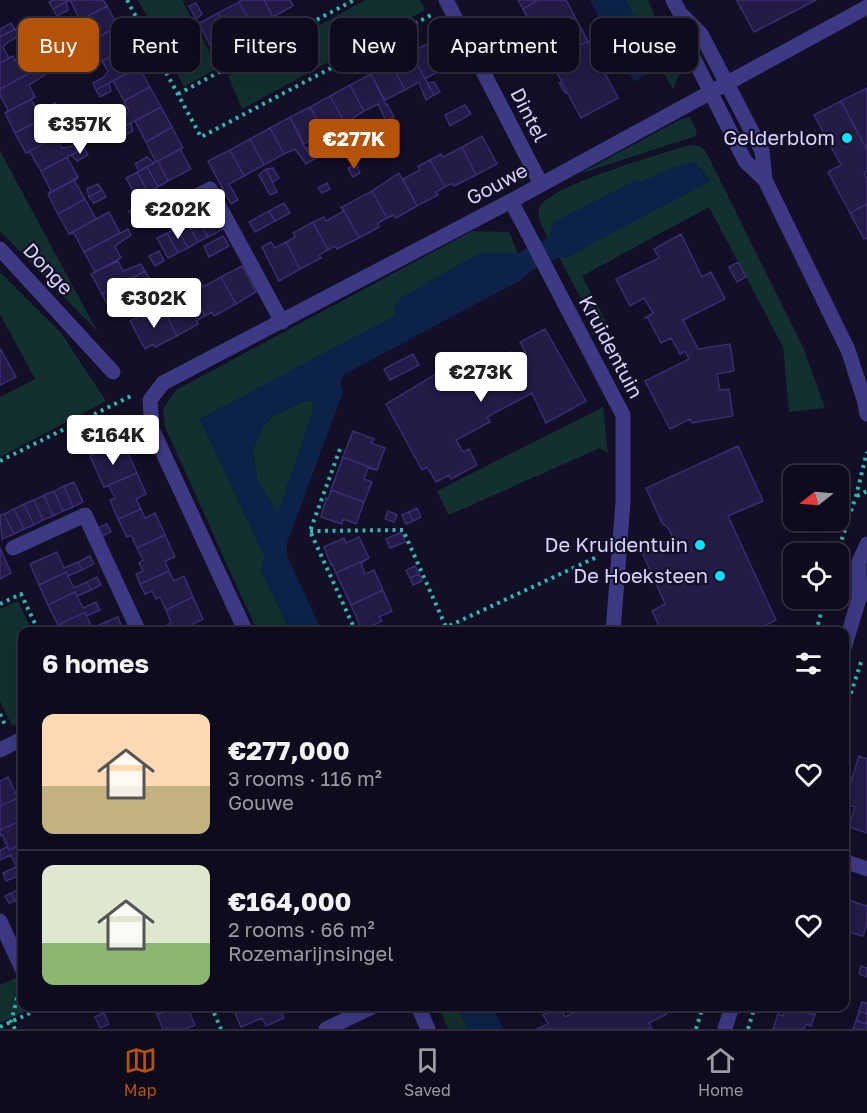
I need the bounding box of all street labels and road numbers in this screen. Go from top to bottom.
street label: Dintel [506,83,554,146]
street label: Gouwe [462,157,531,209]
street label: Donge [19,237,79,299]
street label: Kruidentuin [575,291,649,402]

